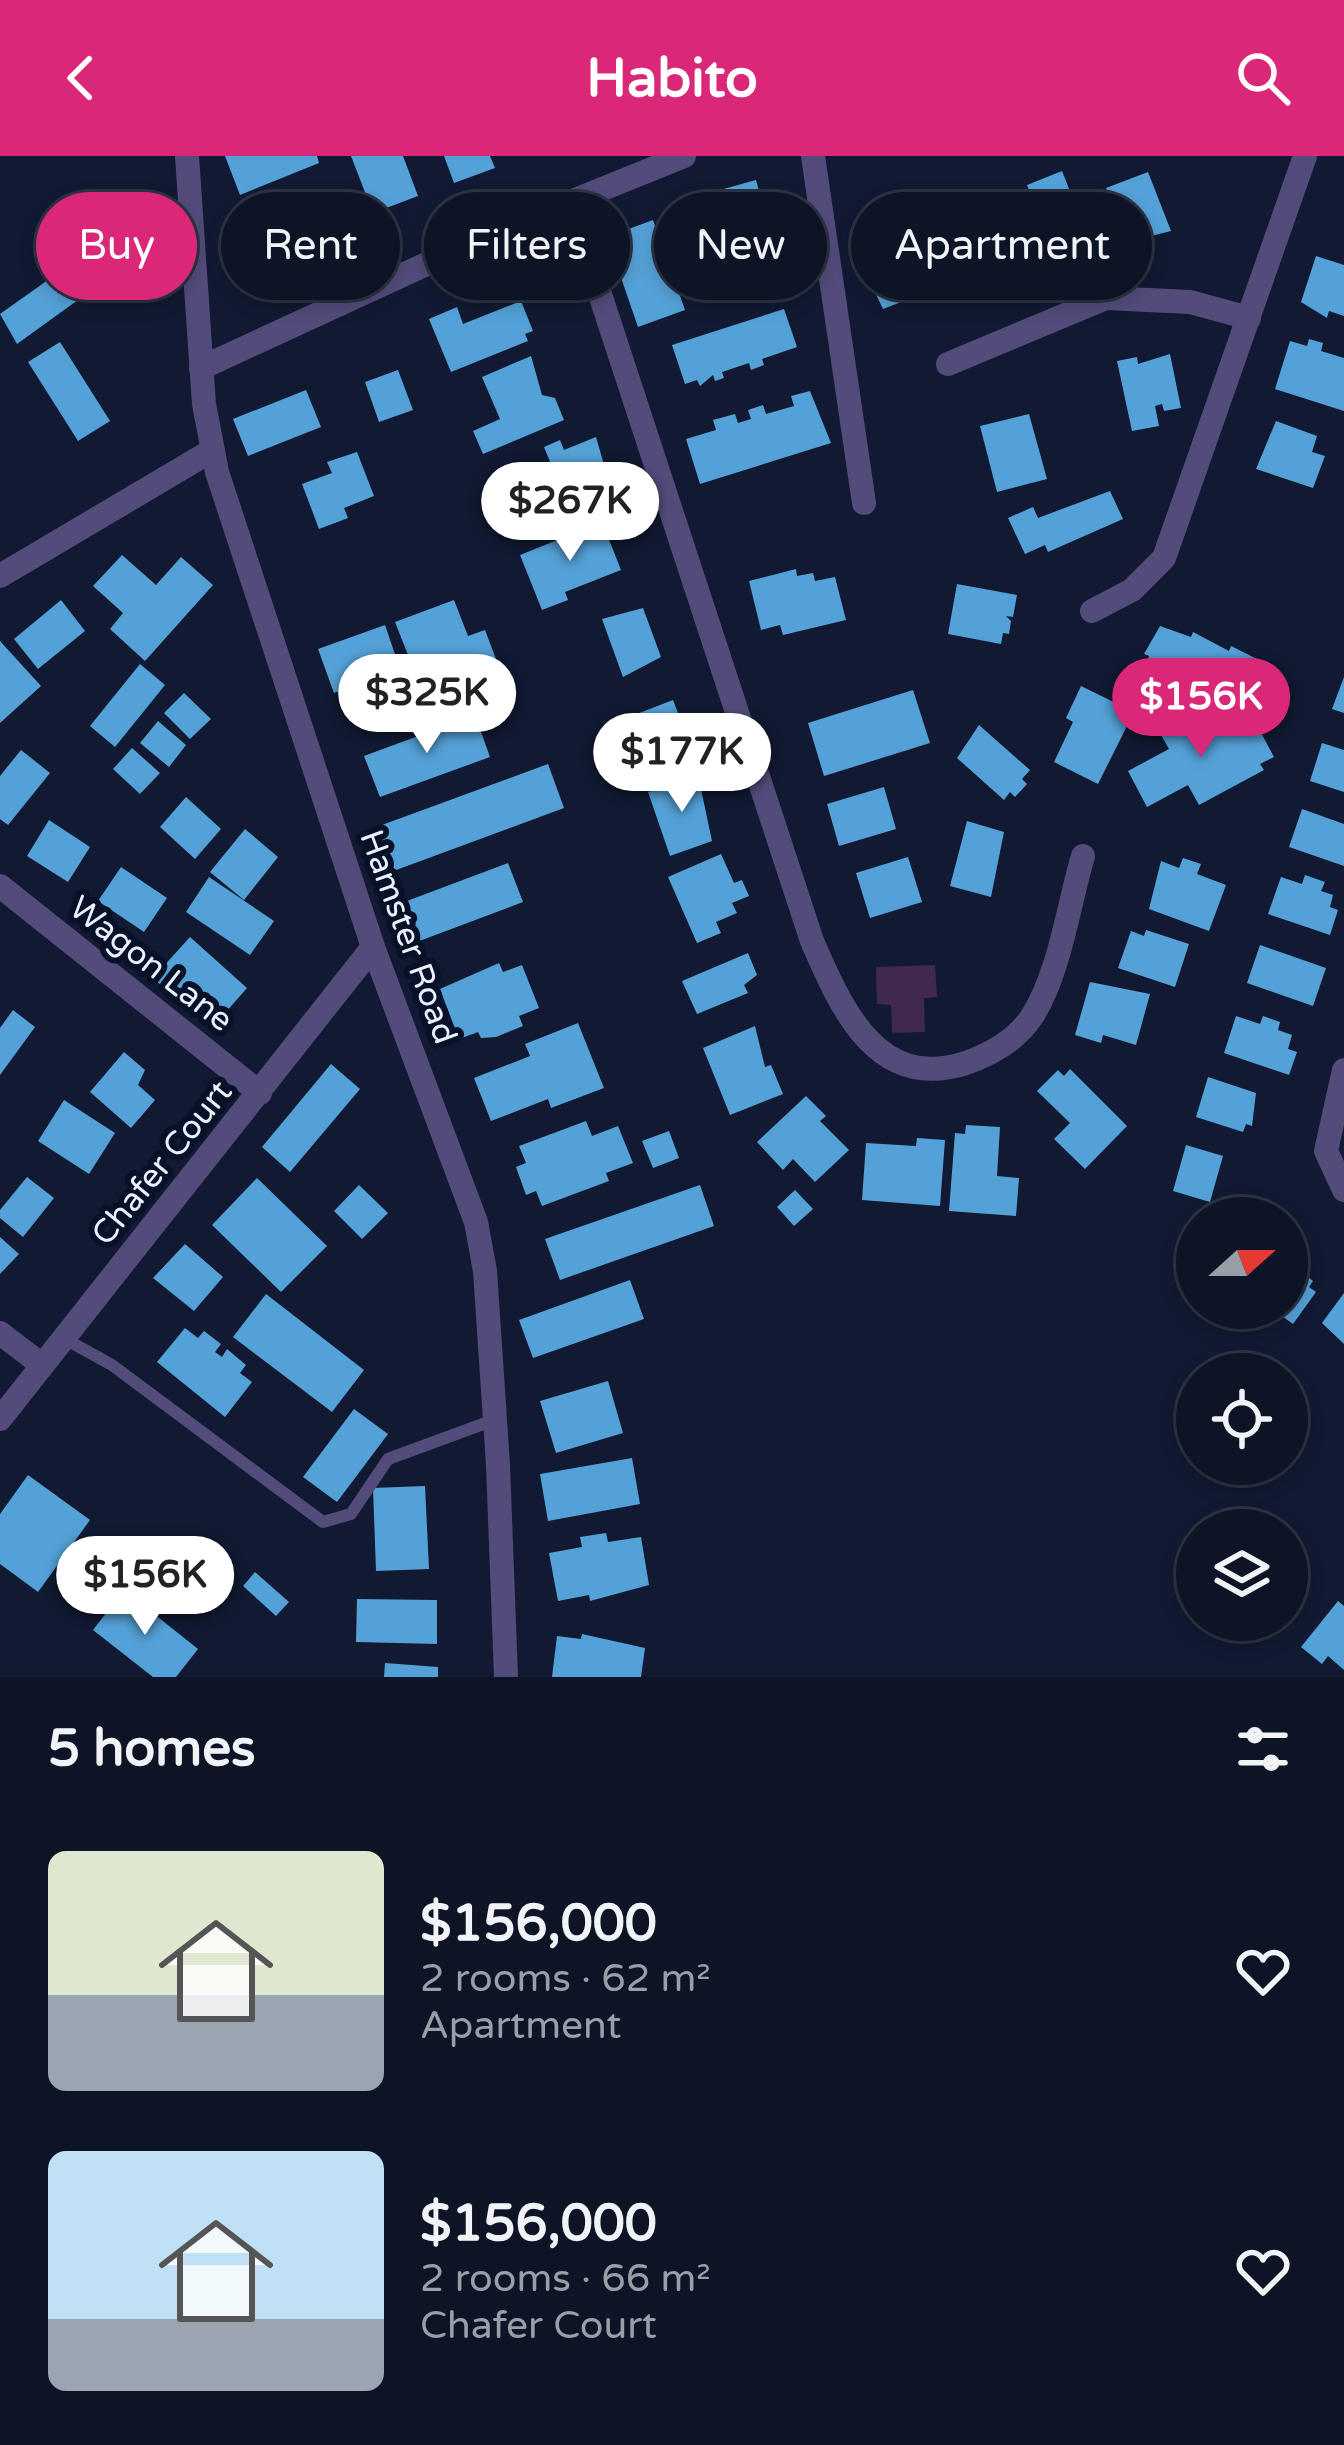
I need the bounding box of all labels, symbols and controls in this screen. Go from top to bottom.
icon: back [48,45,114,111]
icon: search [1230,45,1296,111]
text: Habito [586,46,758,111]
chip: Buy [36,192,197,300]
chip: Rent [221,192,400,300]
chip: Filters [424,192,630,300]
chip: New [654,192,827,300]
chip: Apartment [851,192,1152,300]
pin: $267K [486,462,654,564]
text: $267K [508,477,632,524]
pin: $325K [343,654,511,756]
pin: $156K [1117,658,1285,760]
text: $325K [365,669,489,716]
text: $156K [1139,673,1263,720]
pin: $177K [598,713,766,815]
text: $177K [620,728,744,775]
street label: Hamster Road [351,825,465,1049]
street label: Wagon Lane [62,888,240,1040]
street label: Chafer Court [84,1073,240,1253]
north arrow [1176,1197,1308,1329]
map controls [1176,1197,1308,1641]
button: locate [1176,1353,1308,1485]
button: layers [1176,1509,1308,1641]
pin: $156K [61,1536,229,1638]
text: $156K [83,1551,207,1598]
icon: filters [1230,1716,1296,1782]
text: 5 homes [48,1718,256,1780]
text: $156,000 [420,1893,657,1955]
icon: home [144,1899,288,2043]
icon: heart [1230,1938,1296,2004]
text: 2 rooms · 62 m² [420,1955,711,2002]
text: Apartment [420,2002,621,2049]
text: $156,000 [420,2193,657,2255]
icon: home [144,2199,288,2343]
icon: heart [1230,2238,1296,2304]
text: 2 rooms · 66 m² [420,2255,711,2302]
text: Chafer Court [420,2302,657,2349]

